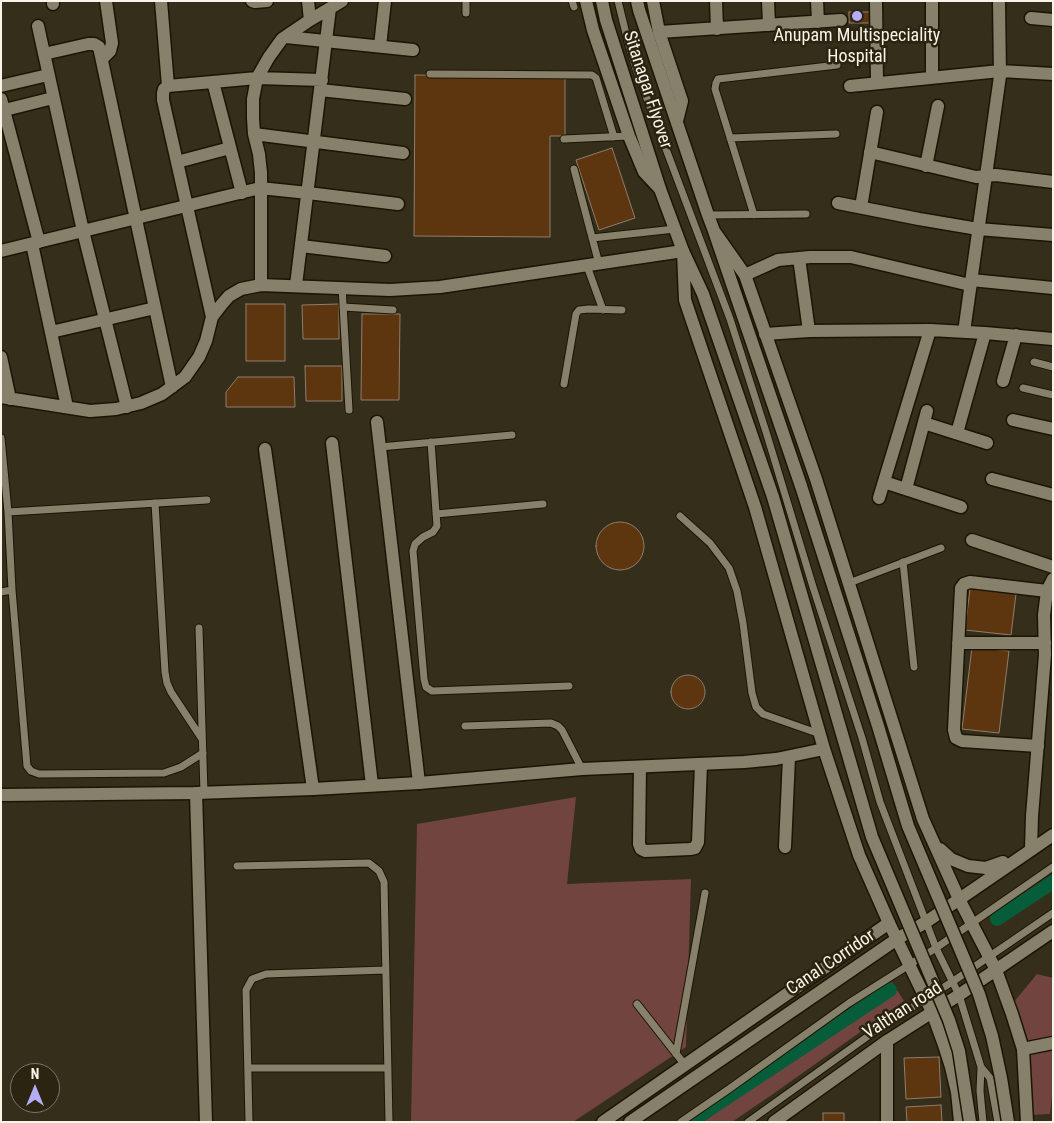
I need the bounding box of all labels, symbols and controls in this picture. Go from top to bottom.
marker: Anupam Multispeciality Hospital [850,9,864,23]
place label: Anupam Multispeciality Hospital [774,25,940,68]
street label: Sitanagar Flyover [618,28,676,152]
street label: Canal Corridor [783,925,879,1001]
street label: Valthan road [859,977,947,1045]
north arrow [10,1063,60,1113]
text: N [31,1066,39,1082]

